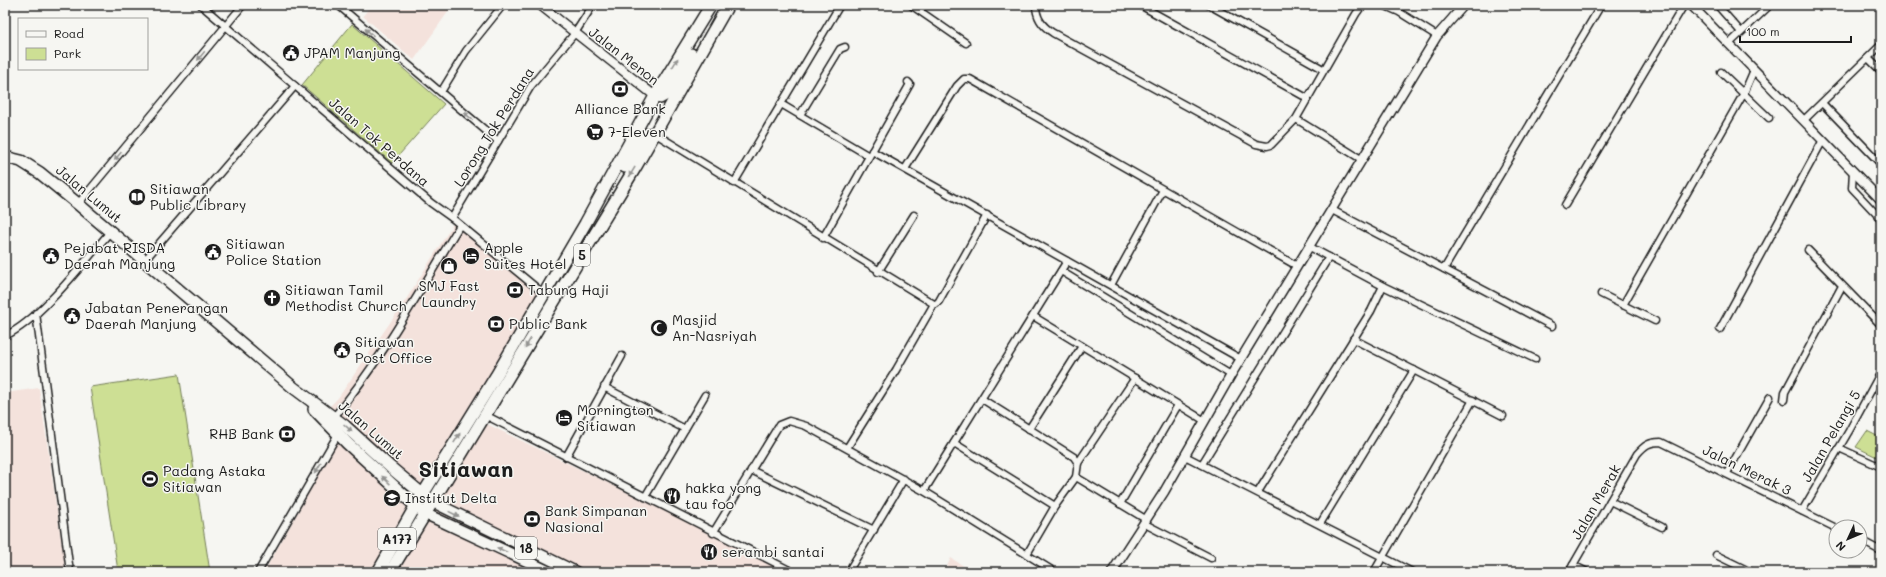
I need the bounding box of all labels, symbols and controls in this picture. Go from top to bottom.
legend [18,18,148,70]
scale bar [1740,18,1851,44]
street label: Jalan Menon [585,22,663,89]
text: 100 m [1746,23,1780,39]
text: Road [54,25,84,41]
one-way arrow [364,27,374,36]
public building icon: JPAM Manjung [281,43,301,63]
place label: JPAM Manjung [304,43,400,62]
text: Park [54,45,81,61]
one-way arrow [196,51,205,61]
one-way arrow [672,57,679,69]
street label: Lorong Tok Perdana [449,63,538,190]
bank icon: Alliance Bank [610,79,630,99]
street label: Jalan Tok Perdana [325,93,434,191]
place label: Alliance Bank [574,99,666,118]
one-way arrow [463,111,474,120]
supermarket icon: 7-Eleven [585,122,605,142]
place label: 7-Eleven [608,122,666,141]
one-way arrow [114,151,123,162]
street label: Jalan Lumut [52,160,126,227]
one-way arrow [628,166,635,178]
place label: Sitiawan Public Library [150,179,246,214]
library icon: Sitiawan Public Library [127,187,147,207]
place label: Sitiawan Police Station [226,234,321,269]
place label: Pejabat RISDA Daerah Manjung [64,238,175,273]
place label: Apple Suites Hotel [484,238,567,273]
public building icon: Sitiawan Police Station [203,242,223,262]
road number: 5 [574,244,590,266]
public building icon: Pejabat RISDA Daerah Manjung [41,246,61,266]
hotel icon: Apple Suites Hotel [461,246,481,266]
shop icon: SMJ Fast Laundry [439,256,459,276]
place label: SMJ Fast Laundry [419,276,479,311]
place label: Sitiawan Tamil Methodist Church [285,280,407,315]
bank icon: Tabung Haji [505,280,525,300]
place label: Tabung Haji [528,280,609,299]
church icon: Sitiawan Tamil Methodist Church [262,288,282,308]
place label: Jabatan Penerangan Daerah Manjung [85,298,228,333]
public building icon: Jabatan Penerangan Daerah Manjung [62,306,82,326]
place label: Masjid An-Nasriyah [672,310,757,345]
bank icon: Public Bank [486,314,506,334]
place label: Public Bank [509,314,587,333]
mosque icon: Masjid An-Nasriyah [649,318,669,338]
place label: Sitiawan Post Office [355,332,432,367]
one-way arrow [524,337,531,349]
public building icon: Sitiawan Post Office [332,340,352,360]
street label: Jalan Pelangi 5 [1797,386,1865,485]
street label: Jalan Lumut [335,396,408,463]
place label: Mornington Sitiawan [577,400,654,435]
hotel icon: Mornington Sitiawan [554,408,574,428]
place label: RHB Bank [209,424,274,443]
bank icon: RHB Bank [277,424,297,444]
one-way arrow [342,424,353,433]
one-way arrow [454,432,461,444]
street label: Jalan Merak 3 [1700,440,1795,499]
district label: Sitiawan [419,454,514,483]
place label: Padang Astaka Sitiawan [163,461,266,496]
street label: Jalan Merak [1566,461,1625,543]
one-way arrow [315,462,322,474]
sports icon: Padang Astaka Sitiawan [140,469,160,489]
one-way arrow [381,475,391,485]
place label: hakka yong tau foo [685,478,761,513]
restaurant icon: hakka yong tau foo [662,486,682,506]
school or university icon: Institut Delta [382,488,402,508]
place label: Institut Delta [405,488,497,507]
place label: Bank Simpanan Nasional [545,501,647,536]
bank icon: Bank Simpanan Nasional [522,509,542,529]
one-way arrow [449,511,460,517]
north arrow [1828,519,1868,559]
road number: A177 [378,528,416,550]
road number: 18 [515,537,537,559]
text: N [1832,538,1849,555]
restaurant icon: serambi santai [699,542,719,562]
place label: serambi santai [722,542,825,561]
one-way arrow [496,547,507,553]

